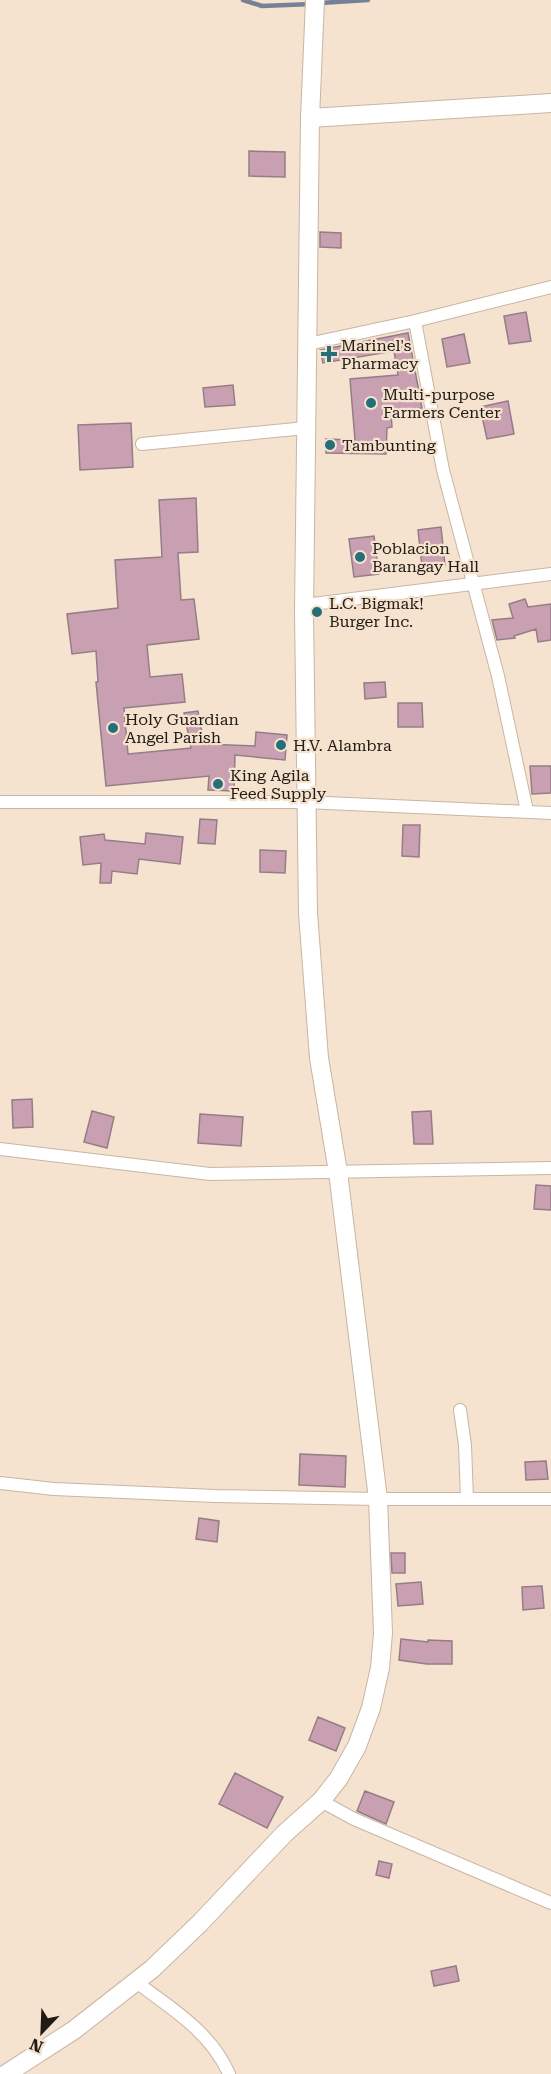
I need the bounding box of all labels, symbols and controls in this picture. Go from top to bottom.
place label: Marinel's Pharmacy [341,336,419,373]
marker: Marinel's Pharmacy [322,347,336,361]
place label: Multi-purpose Farmers Center [383,385,501,422]
marker: Multi-purpose Farmers Center [364,396,378,410]
place label: Tambunting [342,436,437,455]
marker: Tambunting [323,438,337,452]
place label: Poblacion Barangay Hall [372,539,479,576]
marker: Poblacion Barangay Hall [353,550,367,564]
place label: L.C. Bigmak! Burger Inc. [329,594,424,631]
marker: L.C. Bigmak! Burger Inc. [310,605,324,619]
place label: Holy Guardian Angel Parish [125,710,239,747]
marker: Holy Guardian Angel Parish [106,721,120,735]
place label: H.V. Alambra [293,736,392,755]
marker: H.V. Alambra [274,738,288,752]
place label: King Agila Feed Supply [230,766,327,803]
marker: King Agila Feed Supply [211,777,225,791]
north arrow [12,2002,72,2062]
text: N [27,2034,46,2057]

